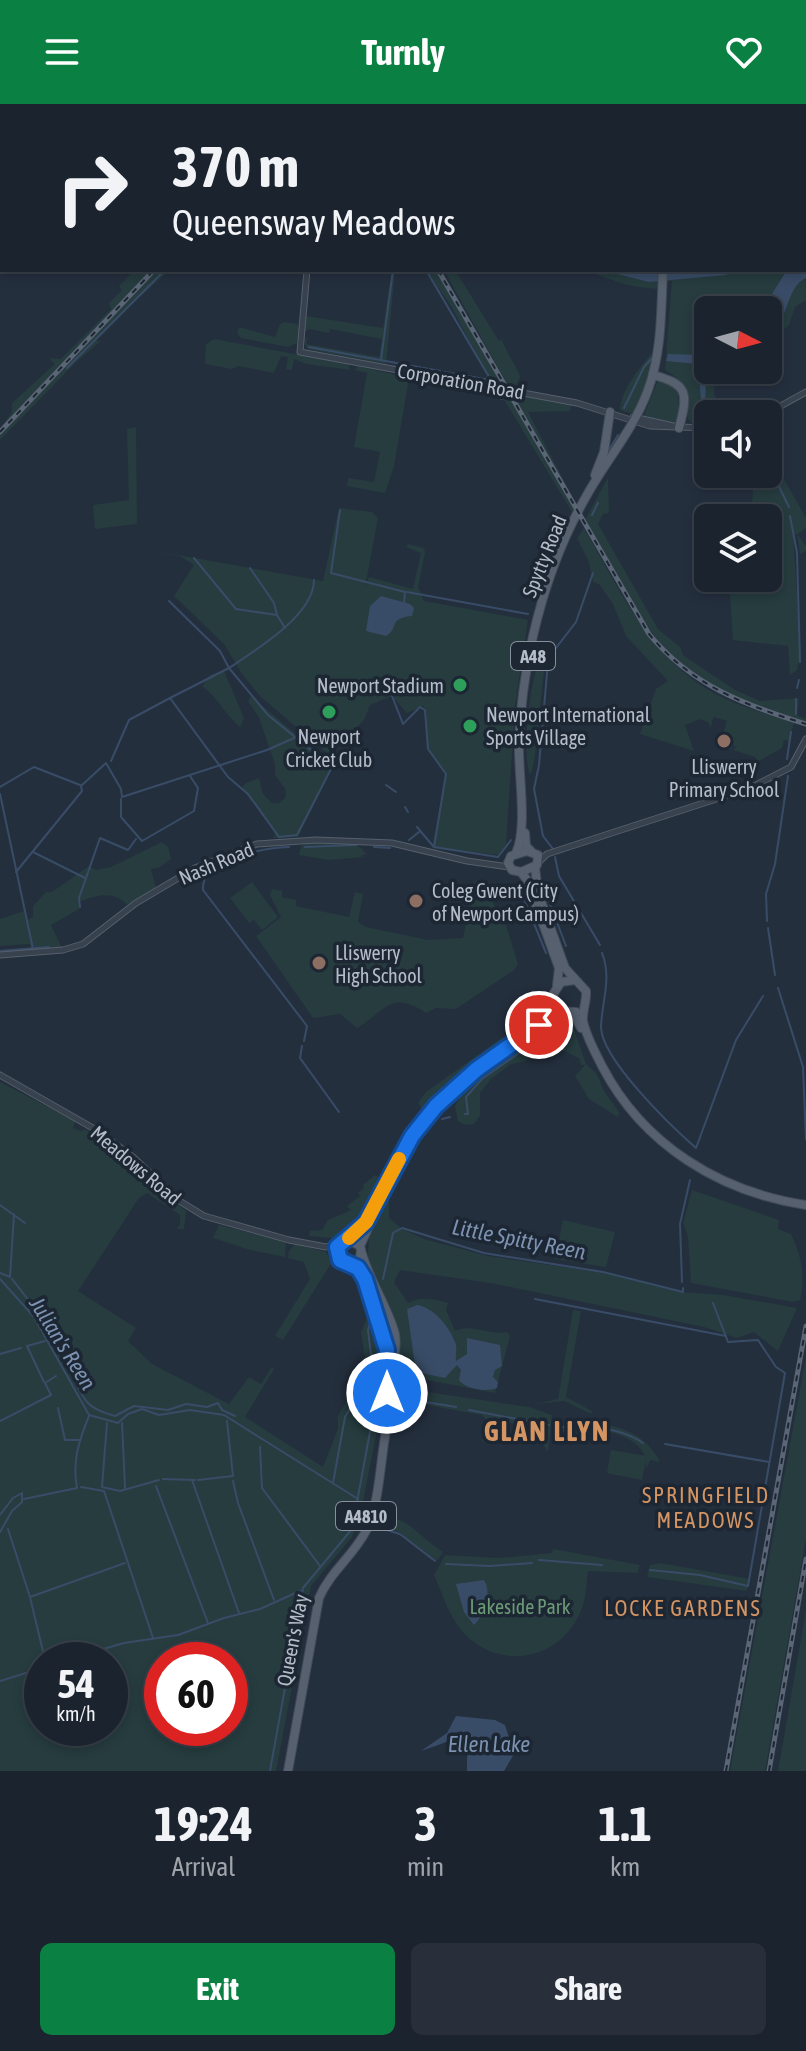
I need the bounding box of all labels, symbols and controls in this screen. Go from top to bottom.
icon: menu [40,30,84,74]
icon: heart [722,30,766,74]
text: Turnly [361,31,445,73]
text: 370 m [172,135,299,199]
icon: right [40,136,144,240]
text: Queensway Meadows [172,201,456,243]
north arrow [694,296,782,384]
map controls [694,296,782,592]
street label: Corporation Road [396,359,526,403]
button: sound [694,400,782,488]
button: layers [694,504,782,592]
street label: Spytty Road [517,512,571,600]
road number: A48 [511,642,555,670]
place label: Newport Stadium [317,674,444,697]
marker: Newport Stadium [451,676,469,694]
marker: Newport Cricket Club [320,703,338,721]
place label: Newport International Sports Village [486,703,651,749]
marker: Newport International Sports Village [461,717,479,735]
place label: Newport Cricket Club [286,725,372,771]
marker: Lliswerry Primary School [715,732,733,750]
place label: Lliswerry Primary School [669,755,780,801]
street label: Nash Road [175,837,257,889]
place label: Coleg Gwent (City of Newport Campus) [432,879,579,925]
marker: Coleg Gwent (City of Newport Campus) [407,892,425,910]
place label: Lliswerry High School [335,941,423,987]
marker: Lliswerry High School [310,954,328,972]
pin [505,991,573,1059]
icon: arrive [517,1003,561,1047]
street label: Meadows Road [86,1121,186,1209]
water label: Little Spitty Reen [450,1213,588,1265]
water label: Julian's Reen [24,1291,102,1395]
position arrow [345,1351,429,1435]
district label: GLAN LLYN [484,1415,610,1447]
district label: SPRINGFIELD MEADOWS [642,1482,770,1533]
road number: A4810 [336,1502,396,1530]
street label: Queen's Way [272,1592,312,1688]
park label: Lakeside Park [470,1595,571,1618]
district label: LOCKE GARDENS [604,1595,762,1621]
speed limit sign: 60 [144,1642,248,1746]
text: 54 [57,1661,95,1706]
text: km/h [56,1702,96,1725]
water label: Ellen Lake [448,1731,530,1757]
text: 19:24 [154,1796,253,1851]
text: 3 [414,1796,437,1851]
text: 1.1 [598,1796,652,1851]
text: Arrival [172,1852,235,1882]
text: min [407,1852,444,1882]
text: km [610,1852,640,1882]
button: Exit [40,1943,395,2035]
button: Share [411,1943,766,2035]

